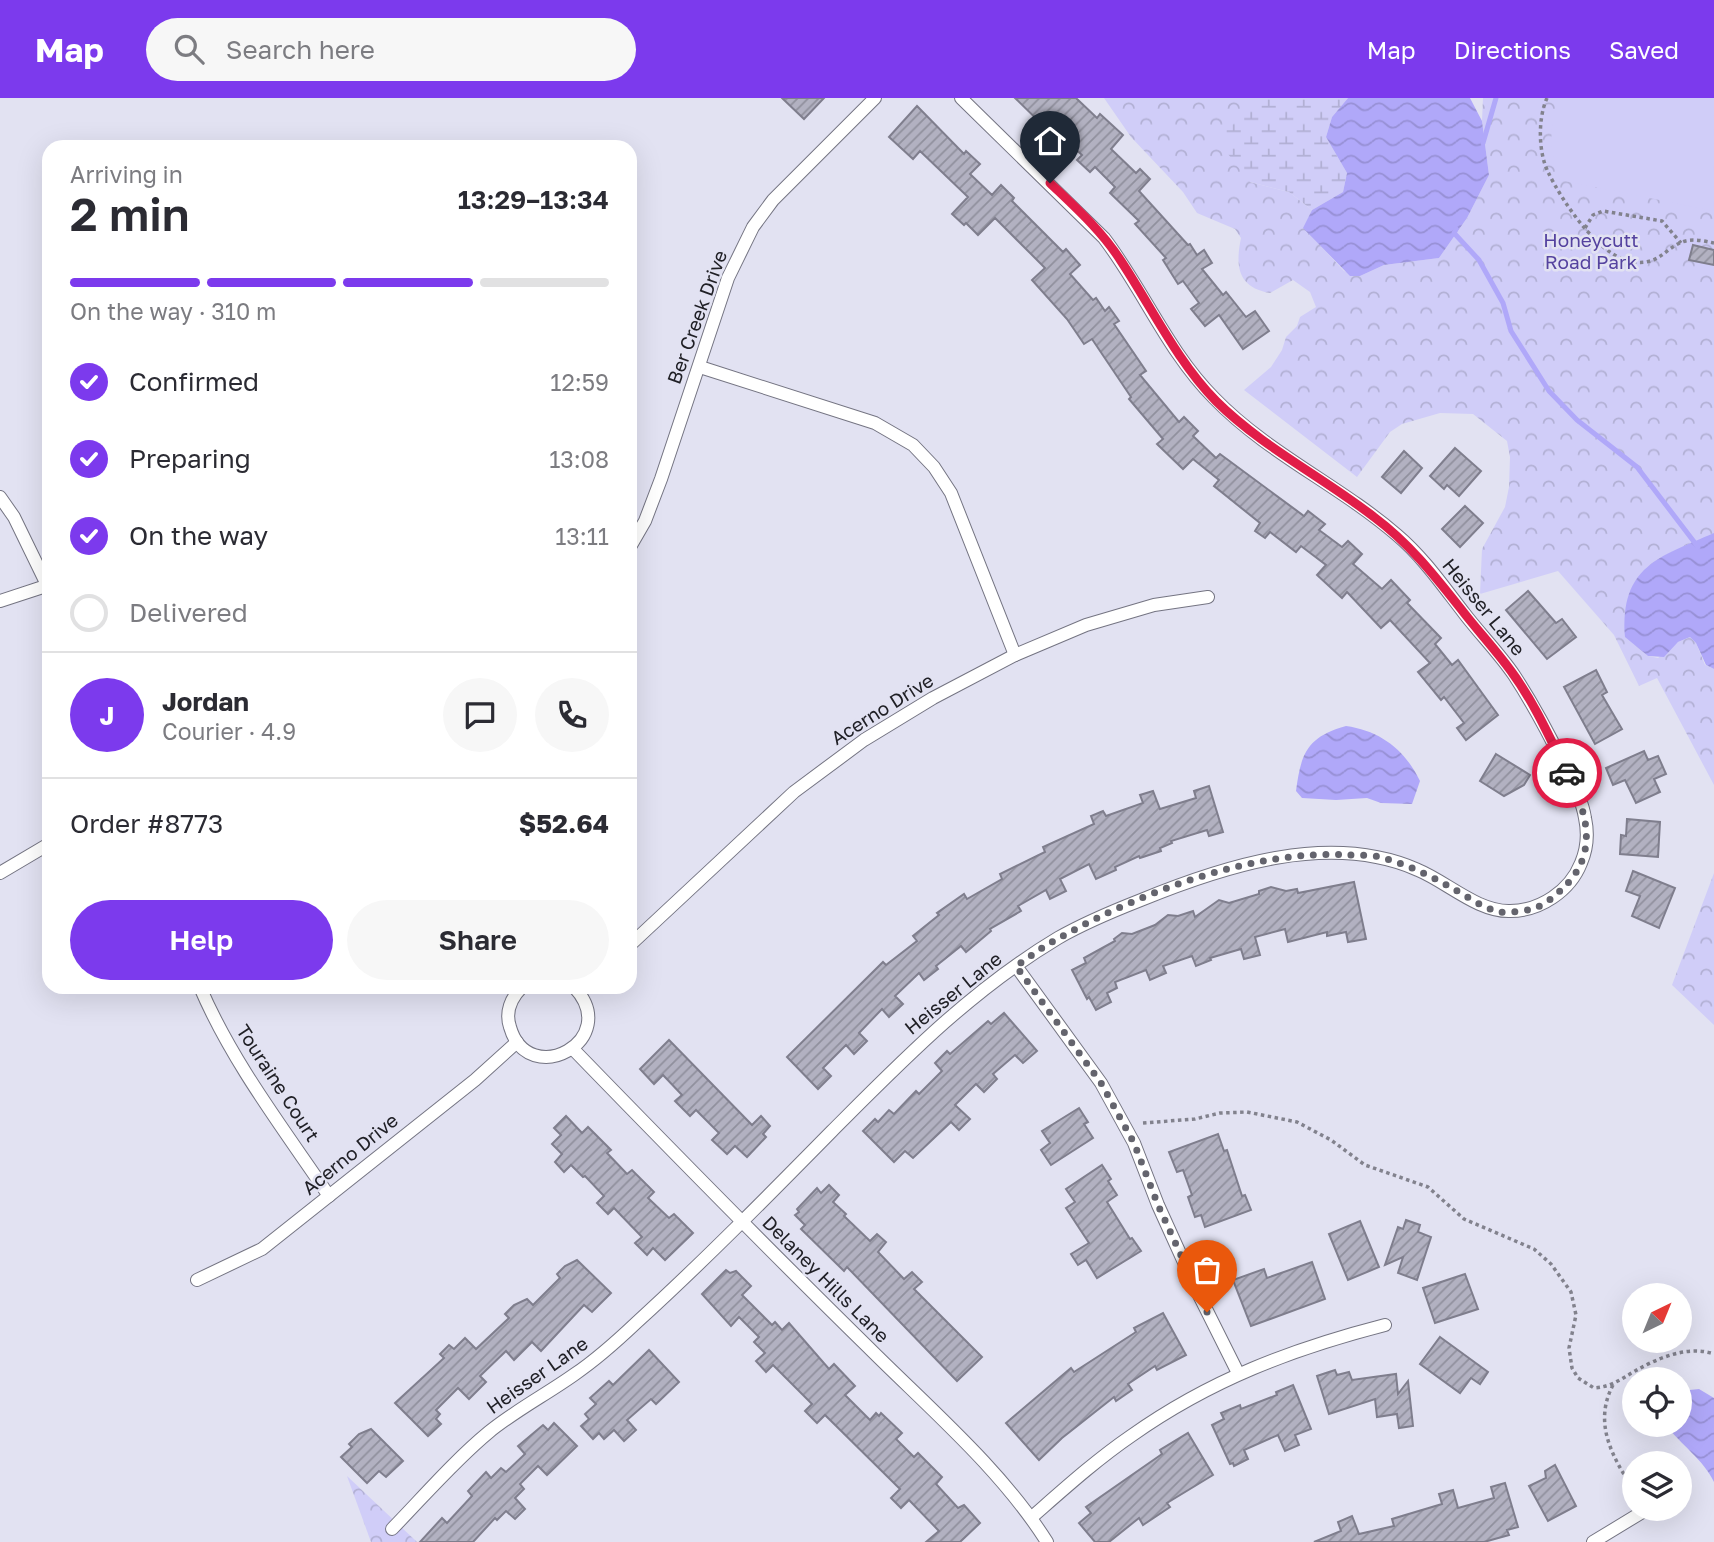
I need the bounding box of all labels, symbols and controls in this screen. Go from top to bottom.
search box [146,18,636,81]
text: Map [35,30,104,69]
icon: search [170,30,208,68]
text: Search here [226,34,375,65]
text: Map [1367,35,1416,64]
text: Directions [1454,35,1571,64]
text: Saved [1609,35,1679,64]
pin [1020,111,1080,183]
icon: home [1031,122,1069,160]
text: Arriving in [70,160,183,188]
text: 13:29–13:34 [458,184,609,215]
text: 2 min [70,186,190,241]
park label: Honeycutt Road Park [1543,228,1639,273]
street label: Ber Creek Drive [662,247,731,387]
text: On the way · 310 m [70,297,276,325]
icon: check [70,363,108,401]
text: Confirmed [129,366,259,397]
text: 12:59 [550,368,609,396]
icon: check [70,440,108,478]
text: Preparing [129,443,251,474]
text: 13:08 [549,445,609,473]
icon: check [70,517,108,555]
text: On the way [129,520,268,551]
text: 13:11 [555,522,609,550]
street label: Heisser Lane [1438,553,1531,660]
text: Delivered [129,597,248,628]
street label: Acerno Drive [826,668,937,749]
button: chat [443,678,517,752]
button: phone [535,678,609,752]
text: Jordan [162,686,249,717]
text: J [100,700,114,731]
text: Courier · 4.9 [162,717,296,745]
courier [1532,738,1602,808]
icon: car [1548,754,1586,792]
text: Order #8773 [70,808,223,839]
text: $52.64 [519,808,609,839]
button: Help [70,900,333,980]
button: Share [347,900,609,980]
street label: Heisser Lane [899,946,1006,1039]
street label: Touraine Court [232,1020,325,1145]
street label: Acerno Drive [297,1108,402,1199]
street label: Delaney Hills Lane [758,1210,895,1347]
pin [1177,1240,1237,1312]
icon: bag [1188,1251,1226,1289]
north arrow [1622,1283,1692,1353]
map controls [1622,1283,1692,1521]
street label: Heisser Lane [482,1331,592,1418]
button: locate [1622,1367,1692,1437]
button: layers [1622,1451,1692,1521]

